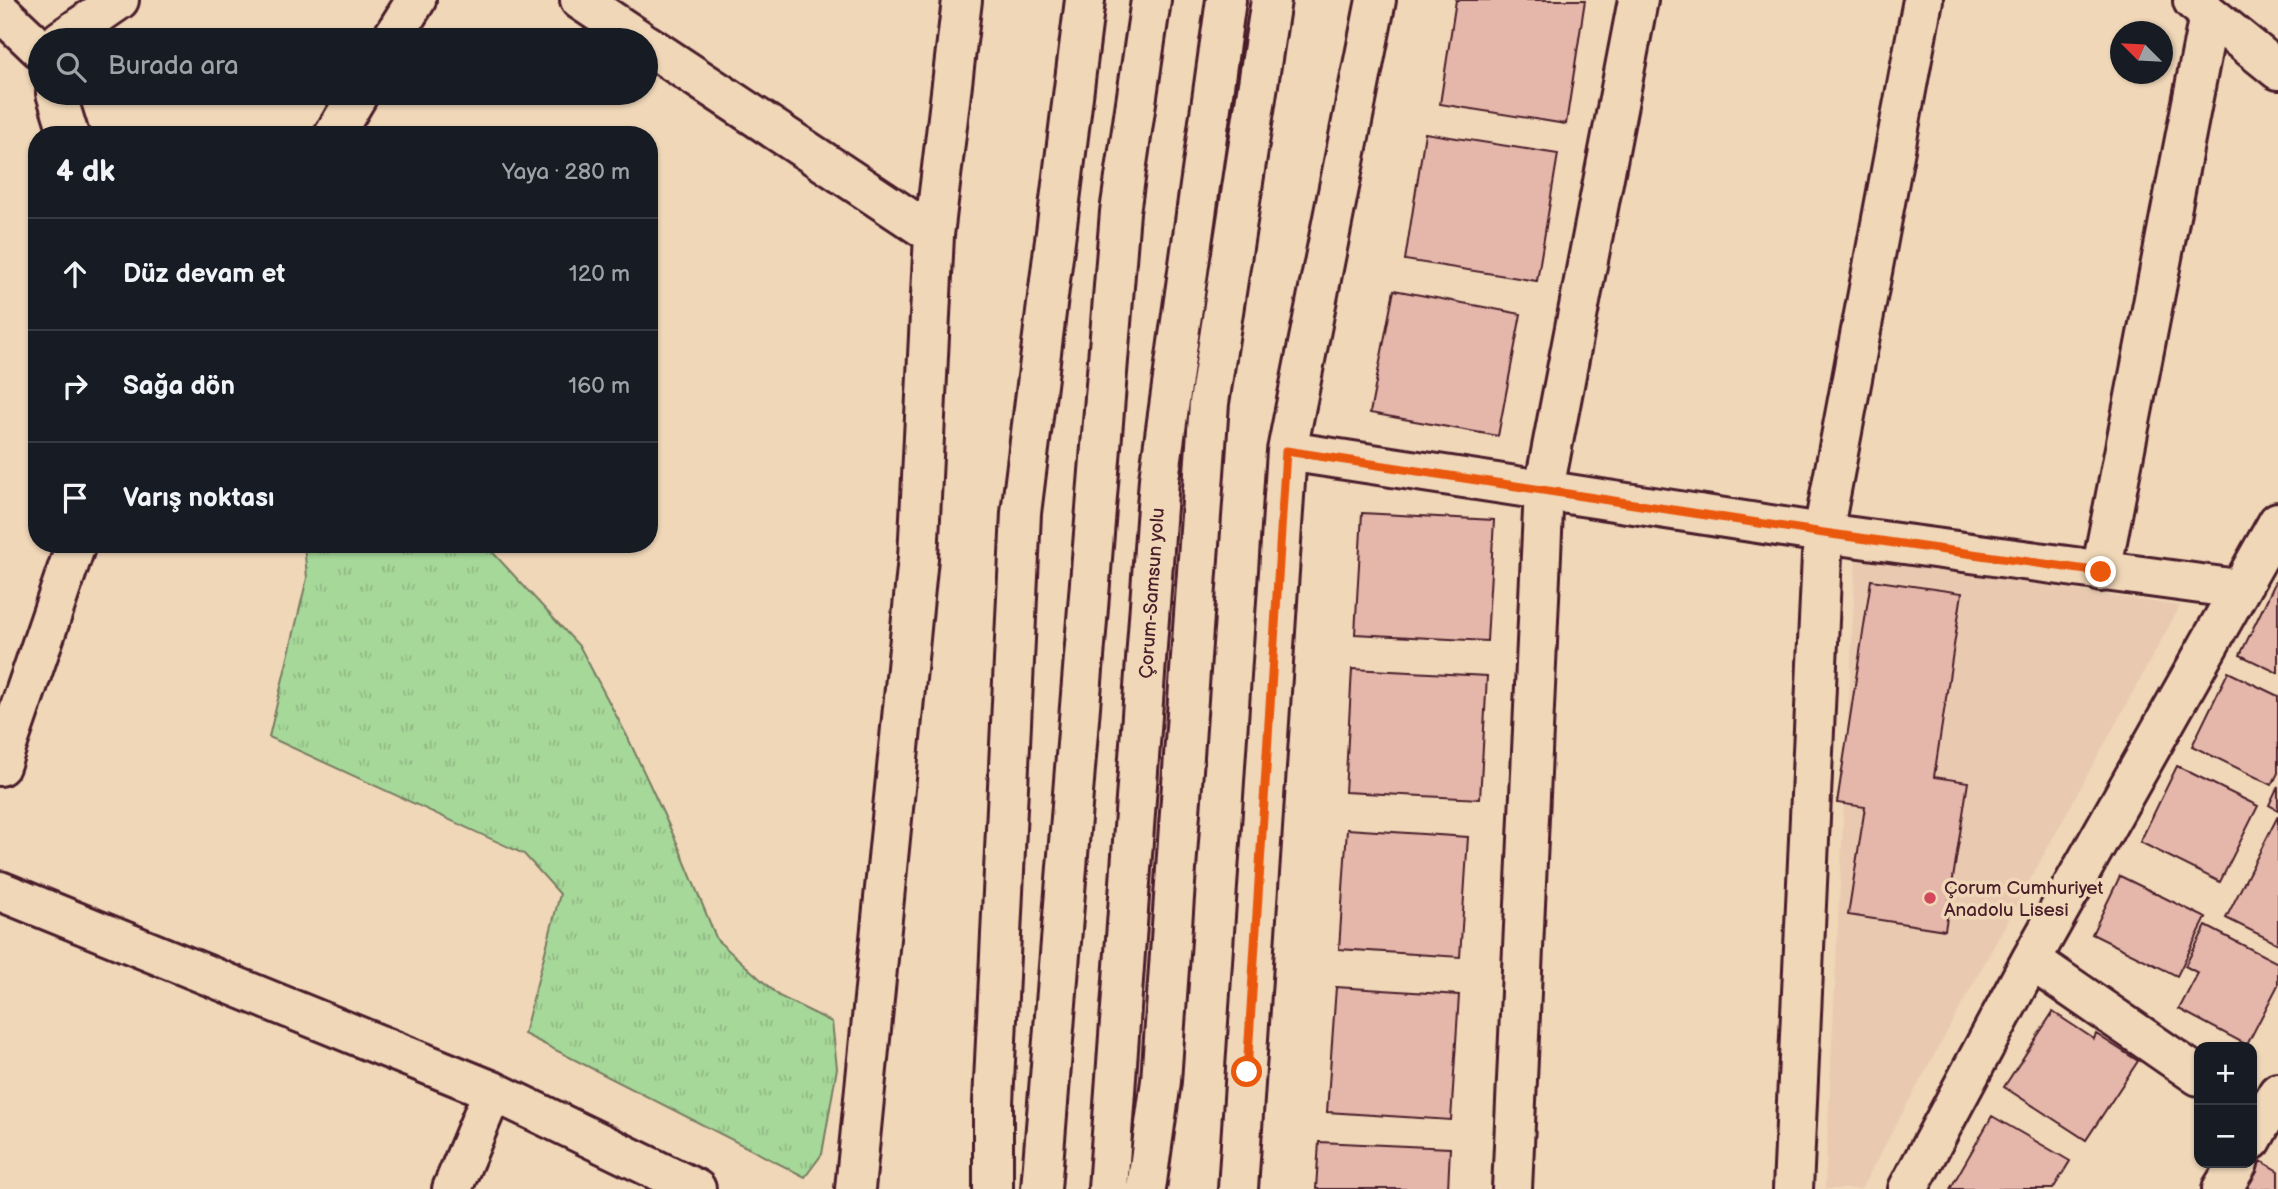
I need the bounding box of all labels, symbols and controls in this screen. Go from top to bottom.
north arrow [2110,21,2173,84]
search box [28,28,658,105]
icon: search [52,48,90,86]
text: Burada ara [108,51,239,82]
text: 4 dk [56,154,115,190]
text: Yaya · 280 m [502,158,630,186]
icon: ahead [56,255,94,293]
text: Düz devam et [123,259,285,290]
text: 120 m [569,260,630,288]
icon: right [56,367,94,405]
text: Sağa dön [123,371,235,402]
text: 160 m [568,372,630,400]
icon: arrive [56,479,94,517]
text: Varış noktası [123,483,274,514]
street label: Çorum-Samsun yolu [1135,507,1170,679]
route end [2085,556,2116,587]
place label: Çorum Cumhuriyet Anadolu Lisesi [1944,877,2103,922]
marker: Çorum Cumhuriyet Anadolu Lisesi [1922,890,1938,906]
map controls [2194,1042,2257,1168]
button: + [2194,1042,2257,1105]
route start [1231,1056,1262,1087]
button: − [2194,1105,2257,1168]

